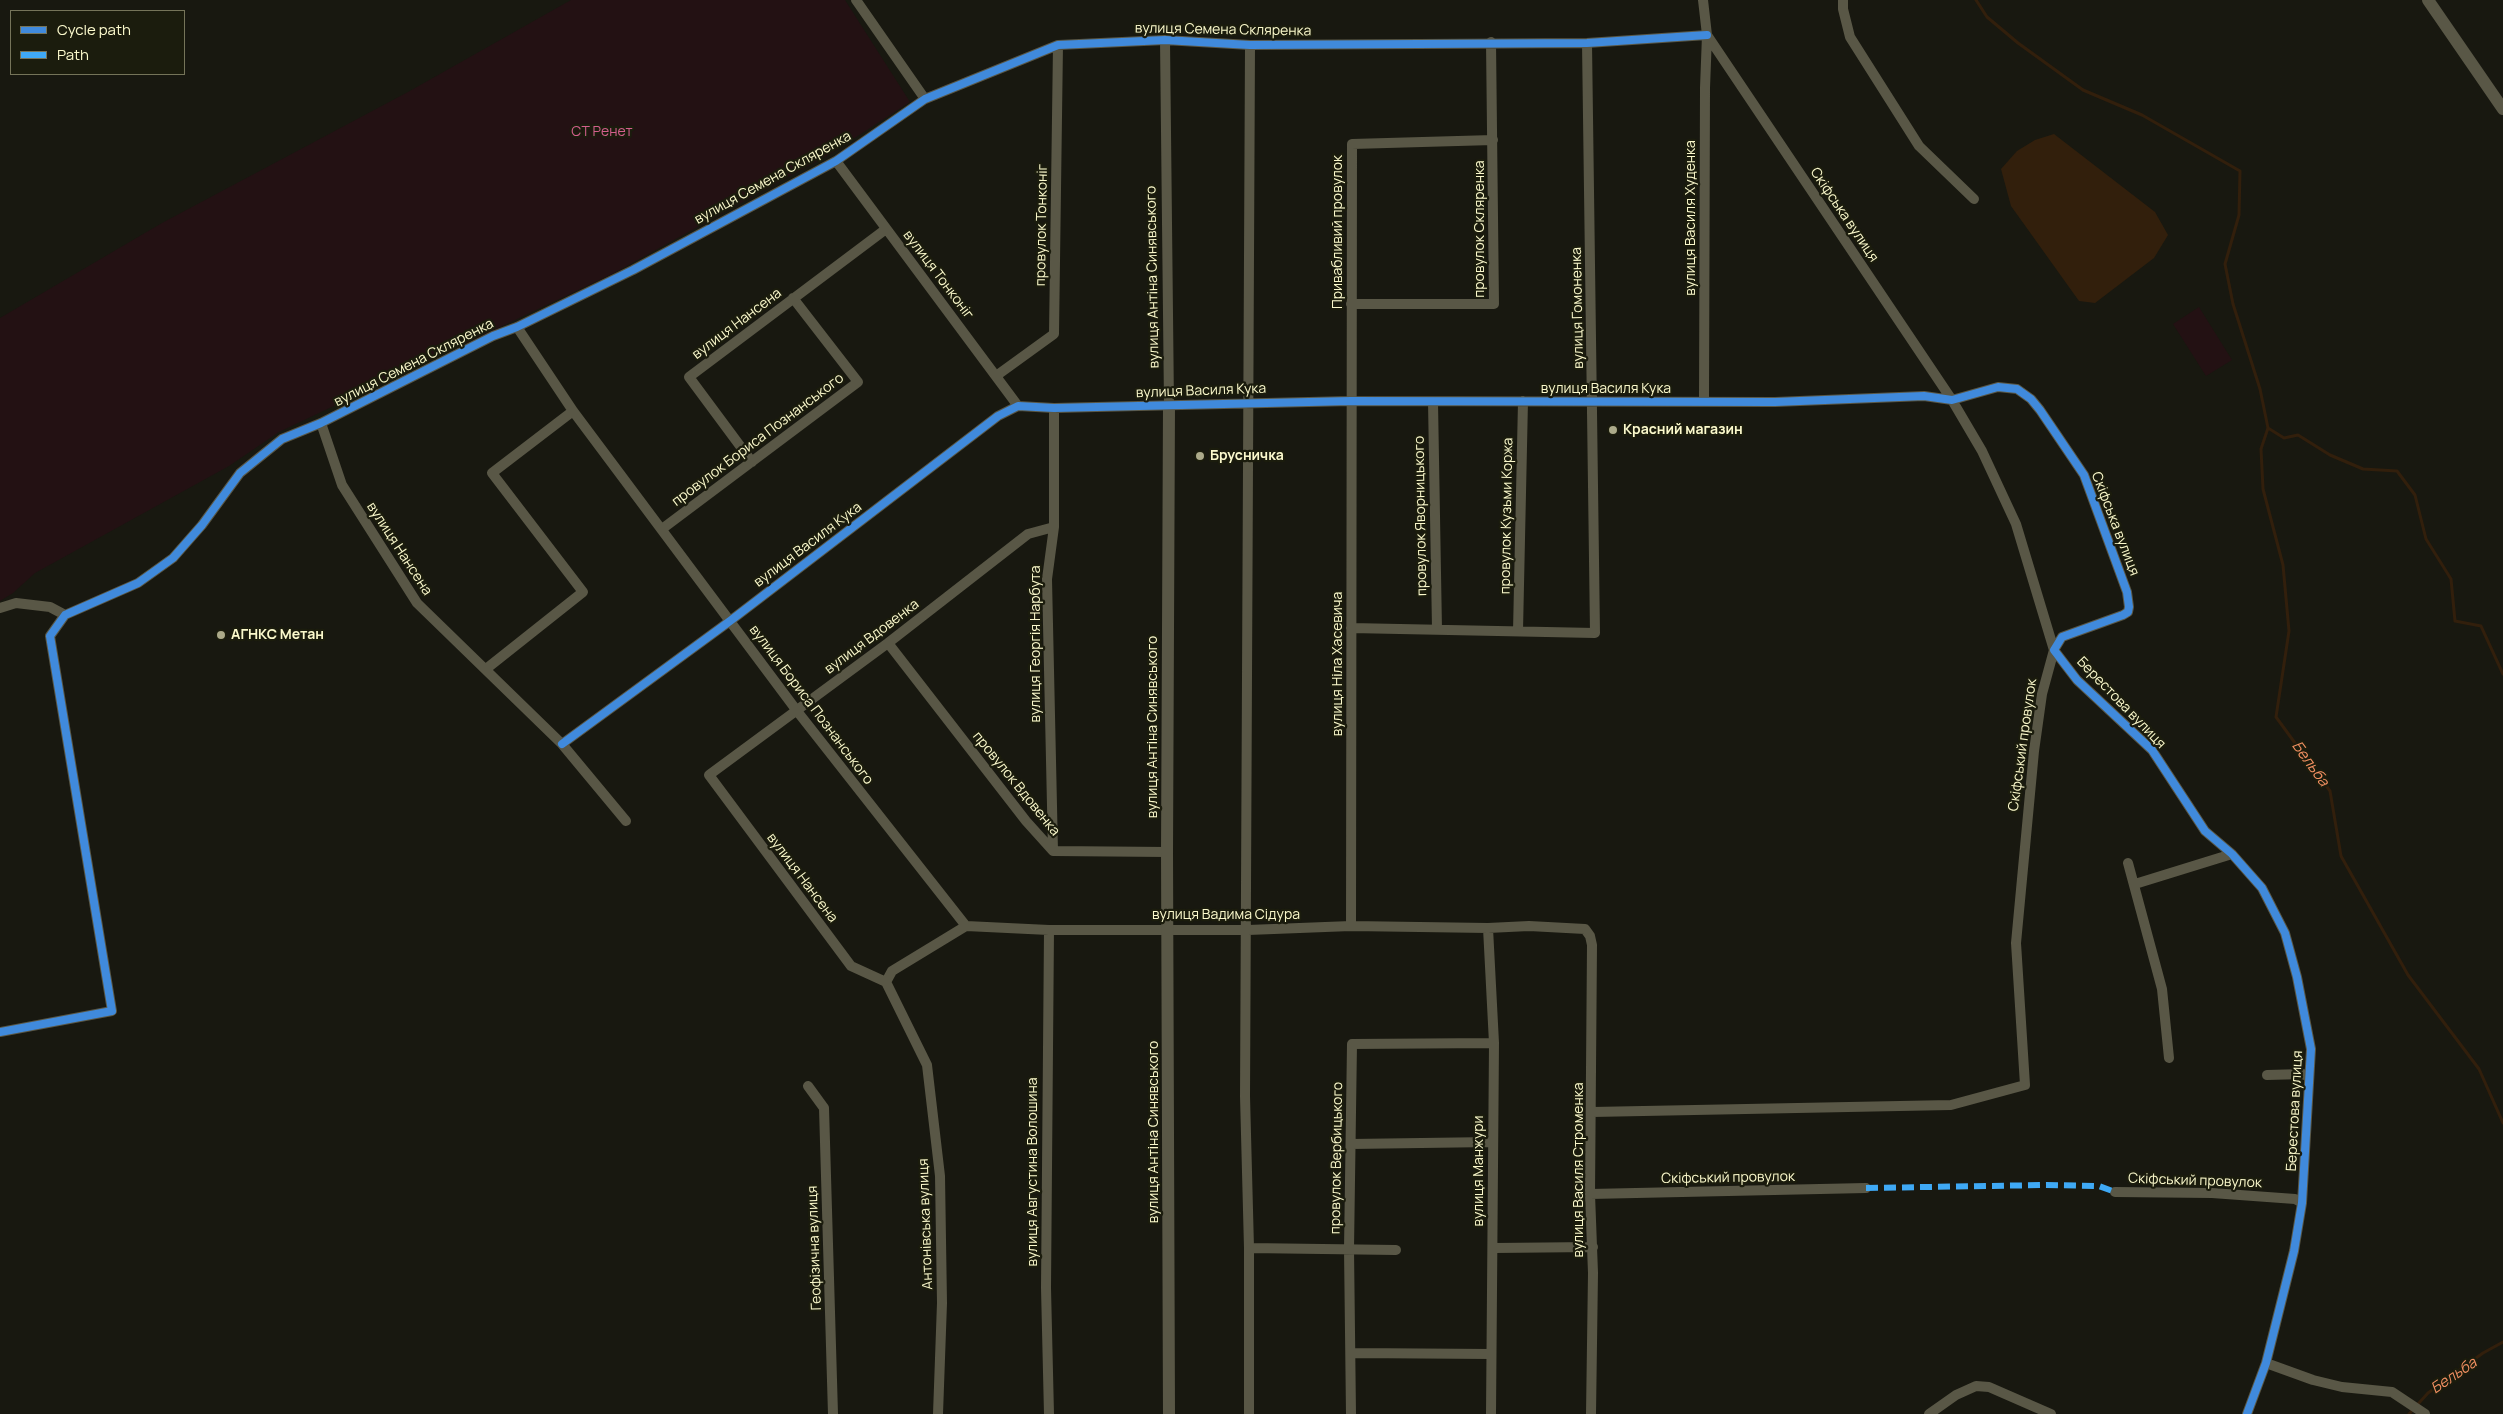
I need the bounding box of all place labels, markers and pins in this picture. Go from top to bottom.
place label: Красний магазин [1623,422,1743,438]
marker: Красний магазин [1607,424,1619,436]
place label: Брусничка [1210,448,1284,464]
marker: Брусничка [1194,450,1206,462]
place label: АГНКС Метан [231,627,324,643]
marker: АГНКС Метан [215,629,227,641]

